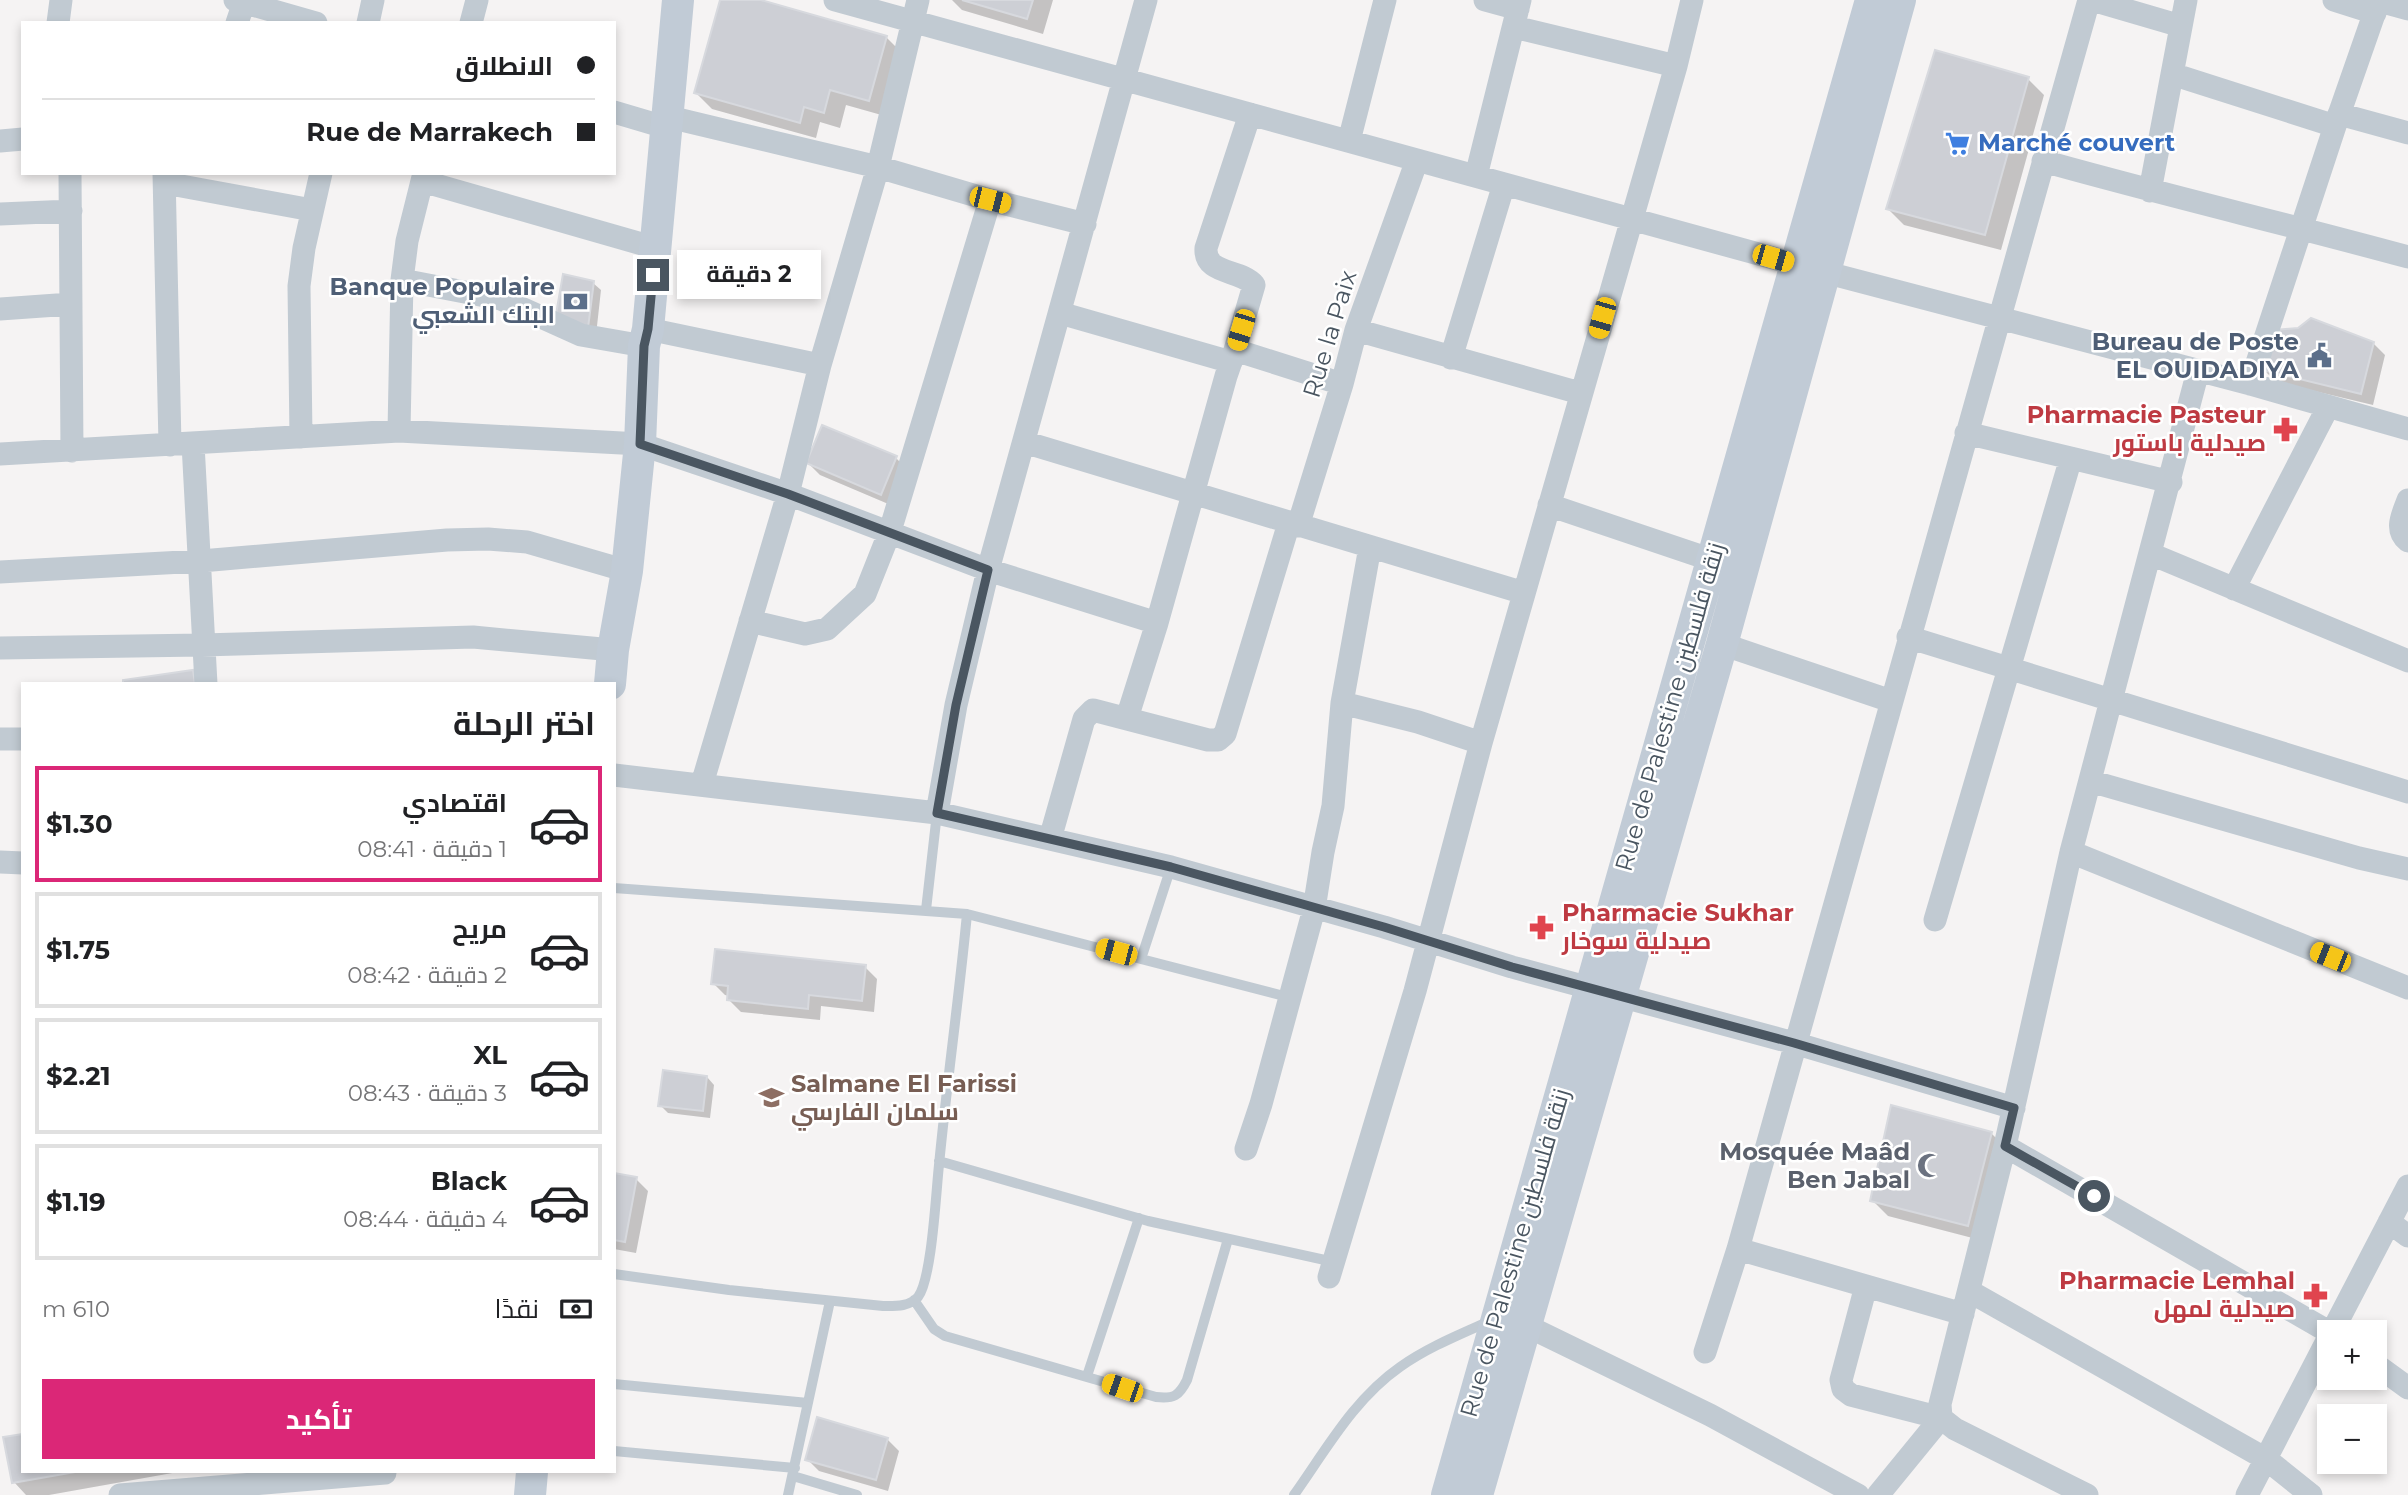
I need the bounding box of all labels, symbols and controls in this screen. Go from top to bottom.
text: الانطلاق [455,50,553,82]
text: Rue de Marrakech [306,116,553,148]
place label: Marché couvert [1978,128,2176,157]
supermarket icon: Marché couvert [1944,129,1972,157]
car [968,185,1013,215]
car [1750,242,1797,274]
callout: 2 دقيقة [678,250,821,300]
route end [637,259,669,291]
text: 2 دقيقة [706,260,792,288]
street label: Rue la Paix [1296,267,1363,401]
place label: Banque Populaire البنك الشعبي [330,272,555,334]
bank icon: Banque Populaire البنك الشعبي [561,287,589,315]
car [1587,295,1618,341]
car [1225,307,1258,353]
place label: Bureau de Poste EL OUIDADIYA [2092,327,2300,384]
public building icon: Bureau de Poste EL OUIDADIYA [2305,342,2333,370]
place label: Pharmacie Pasteur صيدلية باستور [2027,400,2266,457]
pharmacy icon: Pharmacie Pasteur صيدلية باستور [2272,415,2300,443]
street label: Rue de Palestine زنقة فلسطين [1609,539,1730,875]
text: اختر الرحلة [453,704,595,743]
text: اقتصادي [402,787,507,819]
icon: car [528,793,591,856]
text: $1.30 [46,808,113,840]
text: 1 دقيقة · 08:41 [357,835,507,863]
place label: Pharmacie Sukhar صيدلية سوخار [1561,898,1794,955]
text: مريح [452,913,507,945]
pharmacy icon: Pharmacie Sukhar صيدلية سوخار [1528,913,1556,941]
icon: car [528,919,591,982]
text: $1.75 [46,934,110,966]
car [1093,936,1140,968]
car [2307,939,2354,975]
text: 2 دقيقة · 08:42 [347,961,507,989]
text: XL [473,1039,507,1071]
icon: car [528,1045,591,1108]
text: $2.21 [46,1060,111,1092]
place label: Salmane El Farissi سلمان الفارسي [791,1069,1017,1131]
text: 3 دقيقة · 08:43 [348,1079,507,1107]
school or university icon: Salmane El Farissi سلمان الفارسي [757,1084,785,1112]
street label: Rue de Palestine زنقة فلسطين [1454,1085,1575,1421]
place label: Mosquée Maâd Ben Jabal [1719,1137,1910,1194]
mosque icon: Mosquée Maâd Ben Jabal [1916,1152,1944,1180]
text: Black [431,1165,507,1197]
icon: car [528,1171,591,1234]
route start [2078,1180,2110,1212]
text: $1.19 [46,1186,106,1218]
text: 4 دقيقة · 08:44 [343,1205,507,1233]
place label: Pharmacie Lemhal صيدلية لمهل [2059,1266,2295,1323]
pharmacy icon: Pharmacie Lemhal صيدلية لمهل [2301,1281,2329,1309]
icon: cash [557,1290,595,1328]
text: نقدًا [495,1293,539,1325]
text: 610 m [42,1295,110,1323]
map controls [2317,1320,2387,1474]
button: + [2317,1320,2387,1390]
car [1099,1371,1146,1405]
button: تأكيد [42,1379,595,1459]
button: − [2317,1404,2387,1474]

